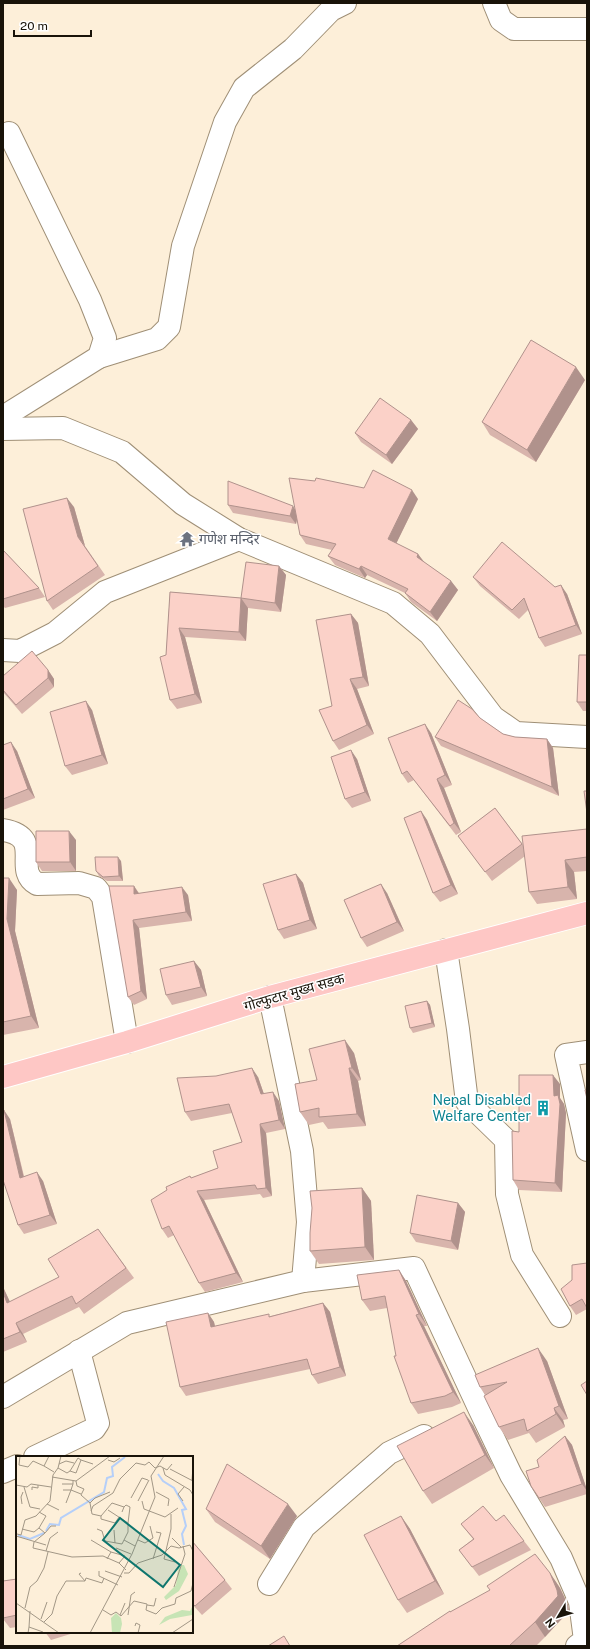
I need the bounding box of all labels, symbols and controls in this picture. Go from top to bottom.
scale bar [14,12,91,38]
text: 20 m [20,19,48,33]
temple icon: गणेश मन्दिर [178,530,196,548]
place label: गणेश मन्दिर [199,530,260,547]
street label: गोल्फुटार मुख्य सडक [242,970,347,1016]
place label: Nepal Disabled Welfare Center [432,1092,531,1124]
building icon: Nepal Disabled Welfare Center [534,1099,552,1117]
inset map [16,1456,193,1633]
north arrow [538,1597,578,1637]
text: N [543,1616,557,1630]

